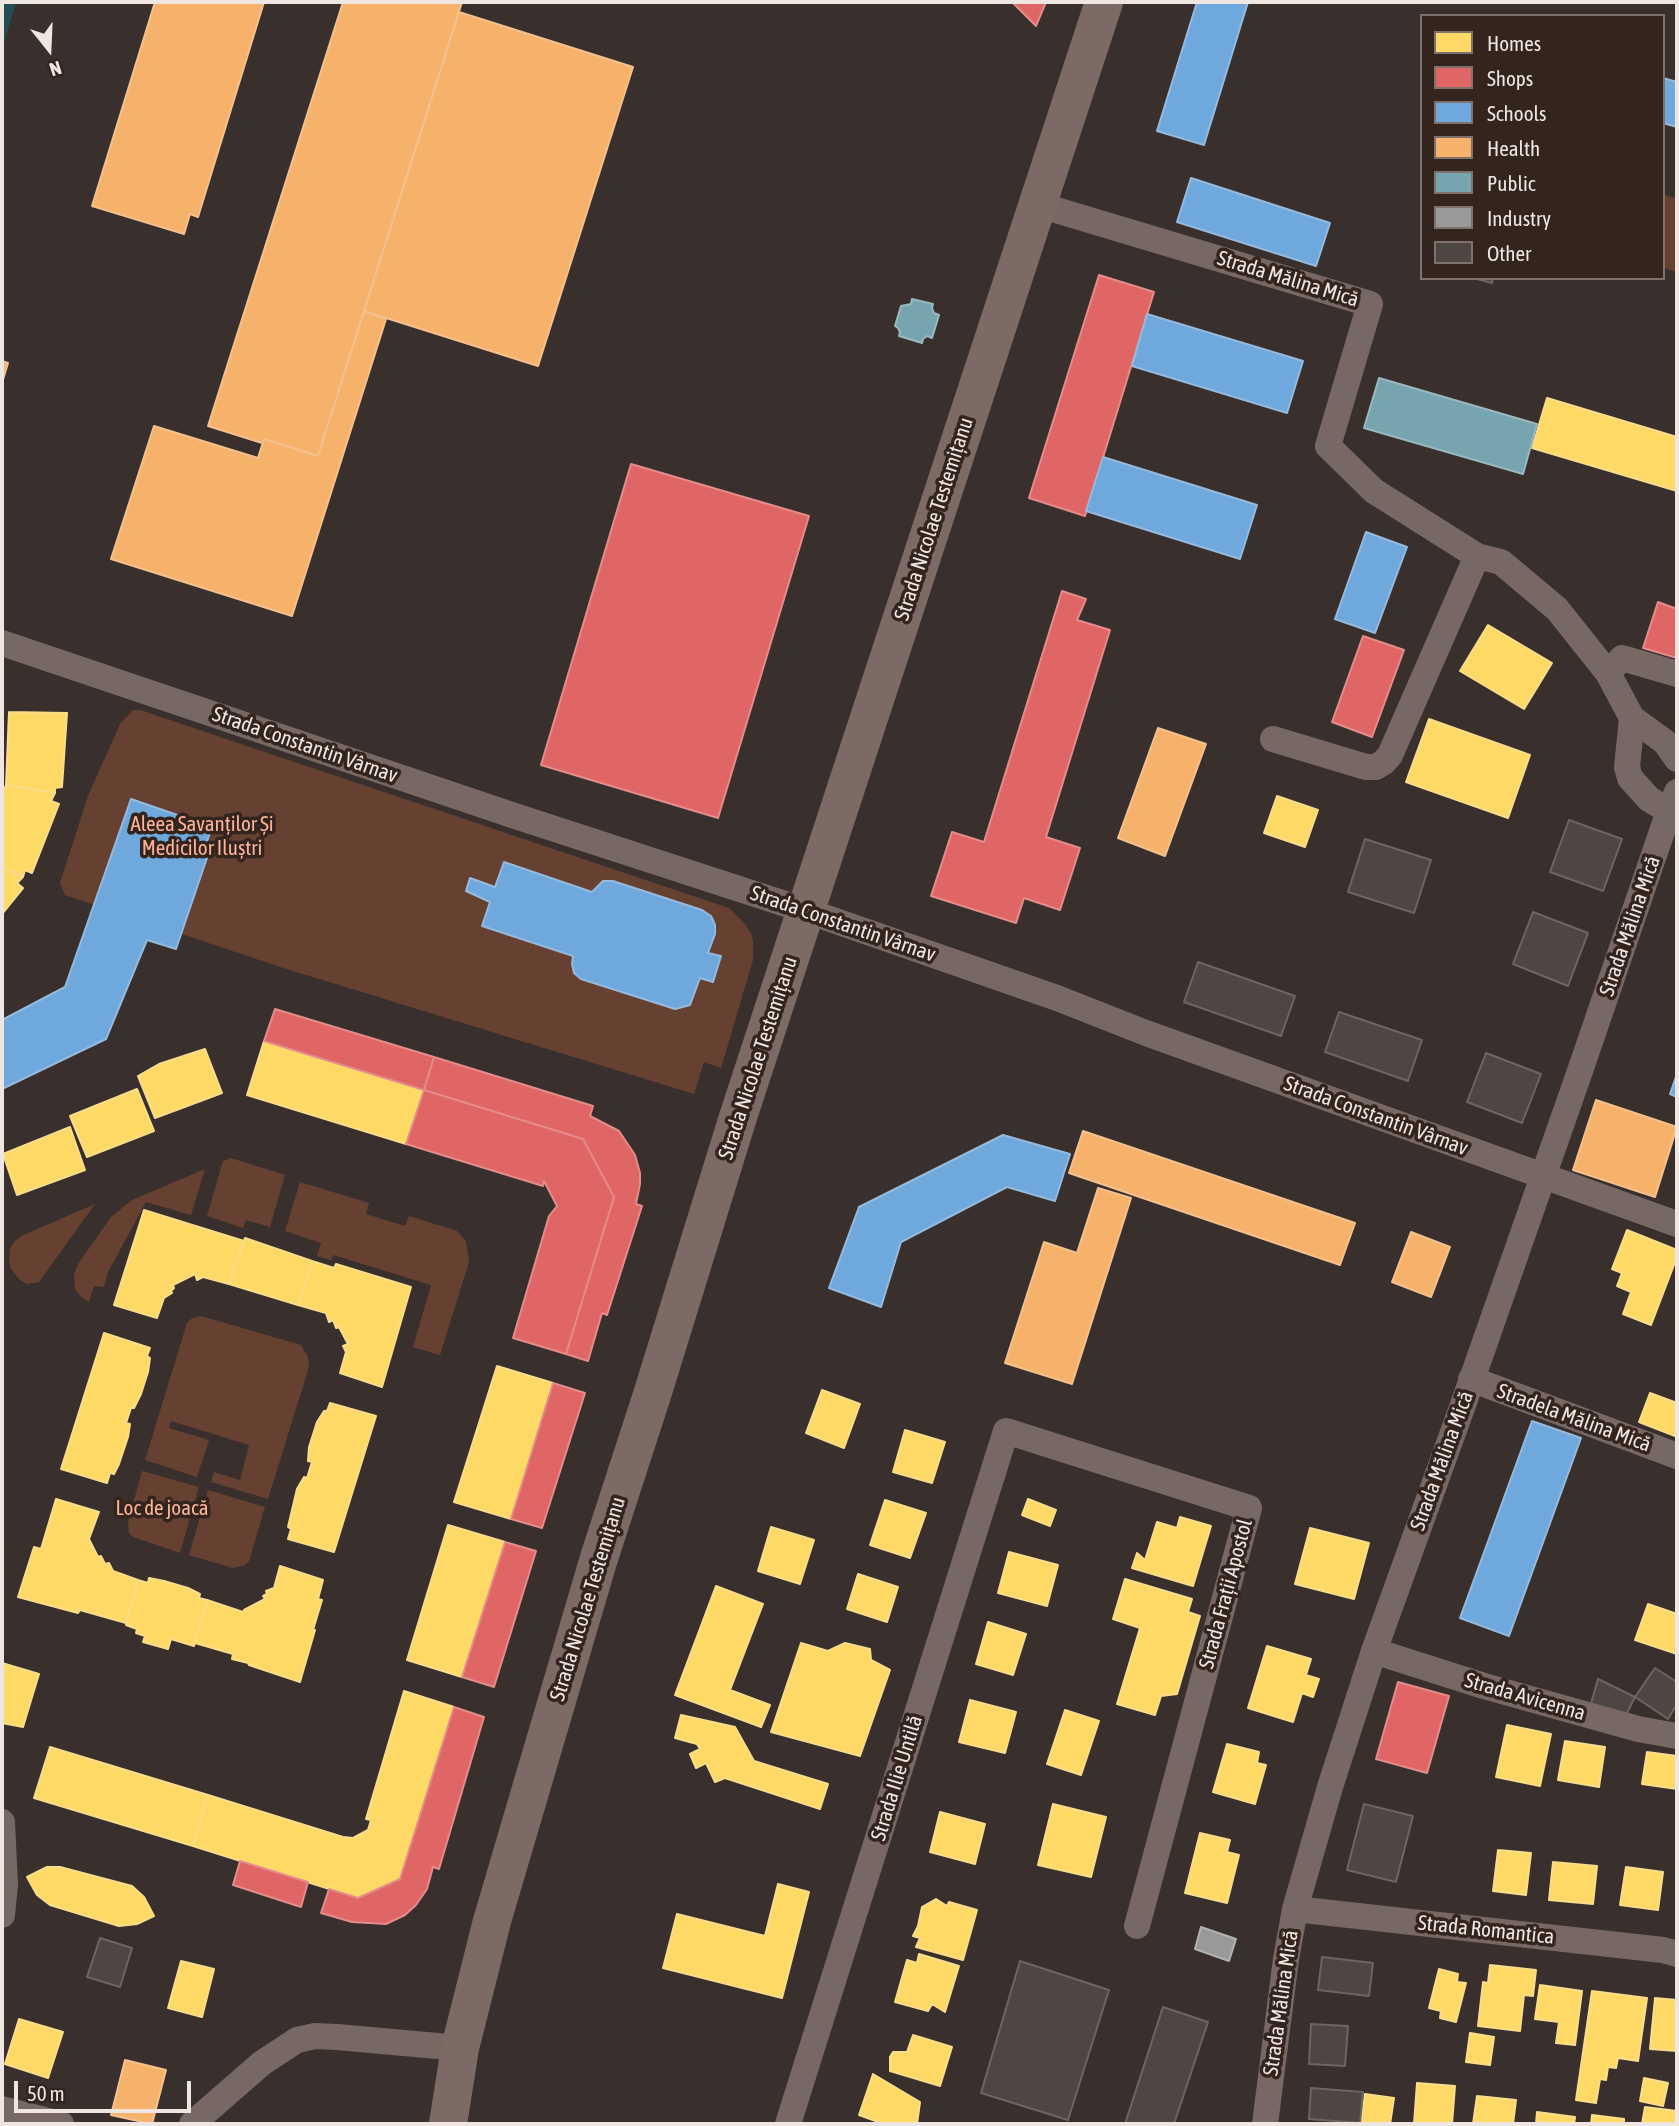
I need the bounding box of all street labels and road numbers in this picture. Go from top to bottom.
street label: Strada Mălina Mică [1214,246,1362,312]
street label: Strada Nicolae Testemițanu [889,414,979,624]
street label: Strada Constantin Vârnav [209,701,401,789]
street label: Strada Mălina Mică [1594,853,1666,999]
street label: Strada Constantin Vârnav [747,880,939,968]
street label: Strada Nicolae Testemițanu [713,953,803,1163]
street label: Strada Constantin Vârnav [1281,1071,1471,1161]
street label: Stradela Mălina Mică [1494,1379,1654,1457]
street label: Strada Mălina Mică [1405,1388,1479,1534]
street label: Strada Nicolae Testemițanu [545,1494,631,1704]
street label: Strada Frații Apostol [1194,1516,1258,1672]
street label: Strada Avicenna [1462,1668,1588,1726]
street label: Strada Ilie Untilă [866,1712,928,1844]
street label: Strada Romantica [1417,1910,1555,1950]
street label: Strada Mălina Mică [1258,1929,1304,2077]

